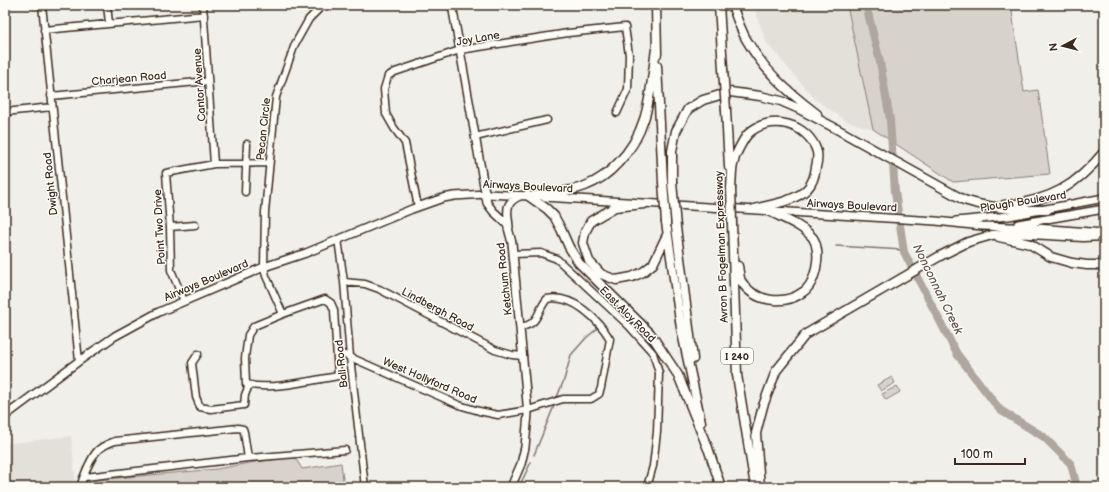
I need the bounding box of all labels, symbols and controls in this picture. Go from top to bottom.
north arrow [1043,26,1083,66]
street label: Joy Lane [455,28,501,49]
text: N [1047,42,1061,52]
street label: Cantor Avenue [190,47,209,122]
street label: Charjean Road [91,69,167,88]
street label: Pecan Circle [254,96,273,161]
street label: Dwight Road [41,152,60,216]
street label: Avron B Fogelman Expressway [712,171,731,323]
street label: Airways Boulevard [483,178,573,195]
street label: Point Two Drive [151,188,168,265]
street label: Plough Boulevard [979,188,1067,215]
street label: Airways Boulevard [807,197,897,214]
street label: Ketchum Road [494,242,515,316]
water label: Nonconnah Creek [909,242,966,338]
street label: Airways Boulevard [162,257,250,304]
street label: East Alcy Road [597,284,658,345]
street label: Lindbergh Road [399,285,476,334]
street label: Ball Road [333,339,350,389]
road number: I 240 [721,348,753,364]
street label: West Hollyford Road [381,355,479,406]
scale bar [955,440,1025,466]
text: 100 m [961,447,993,462]

